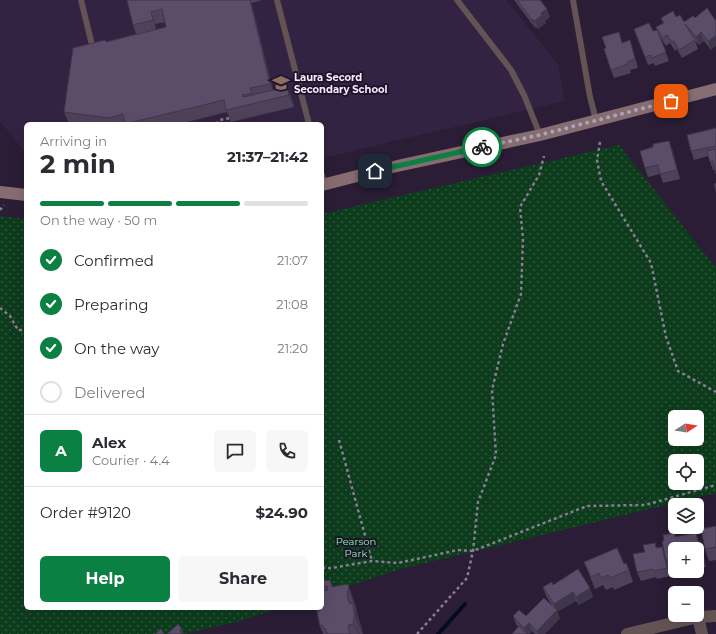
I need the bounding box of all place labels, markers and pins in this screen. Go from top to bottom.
place label: Laura Secord Secondary School [294,71,388,96]
school or university icon: Laura Secord Secondary School [271,73,291,93]
pin [654,84,688,118]
pin [358,154,392,188]

